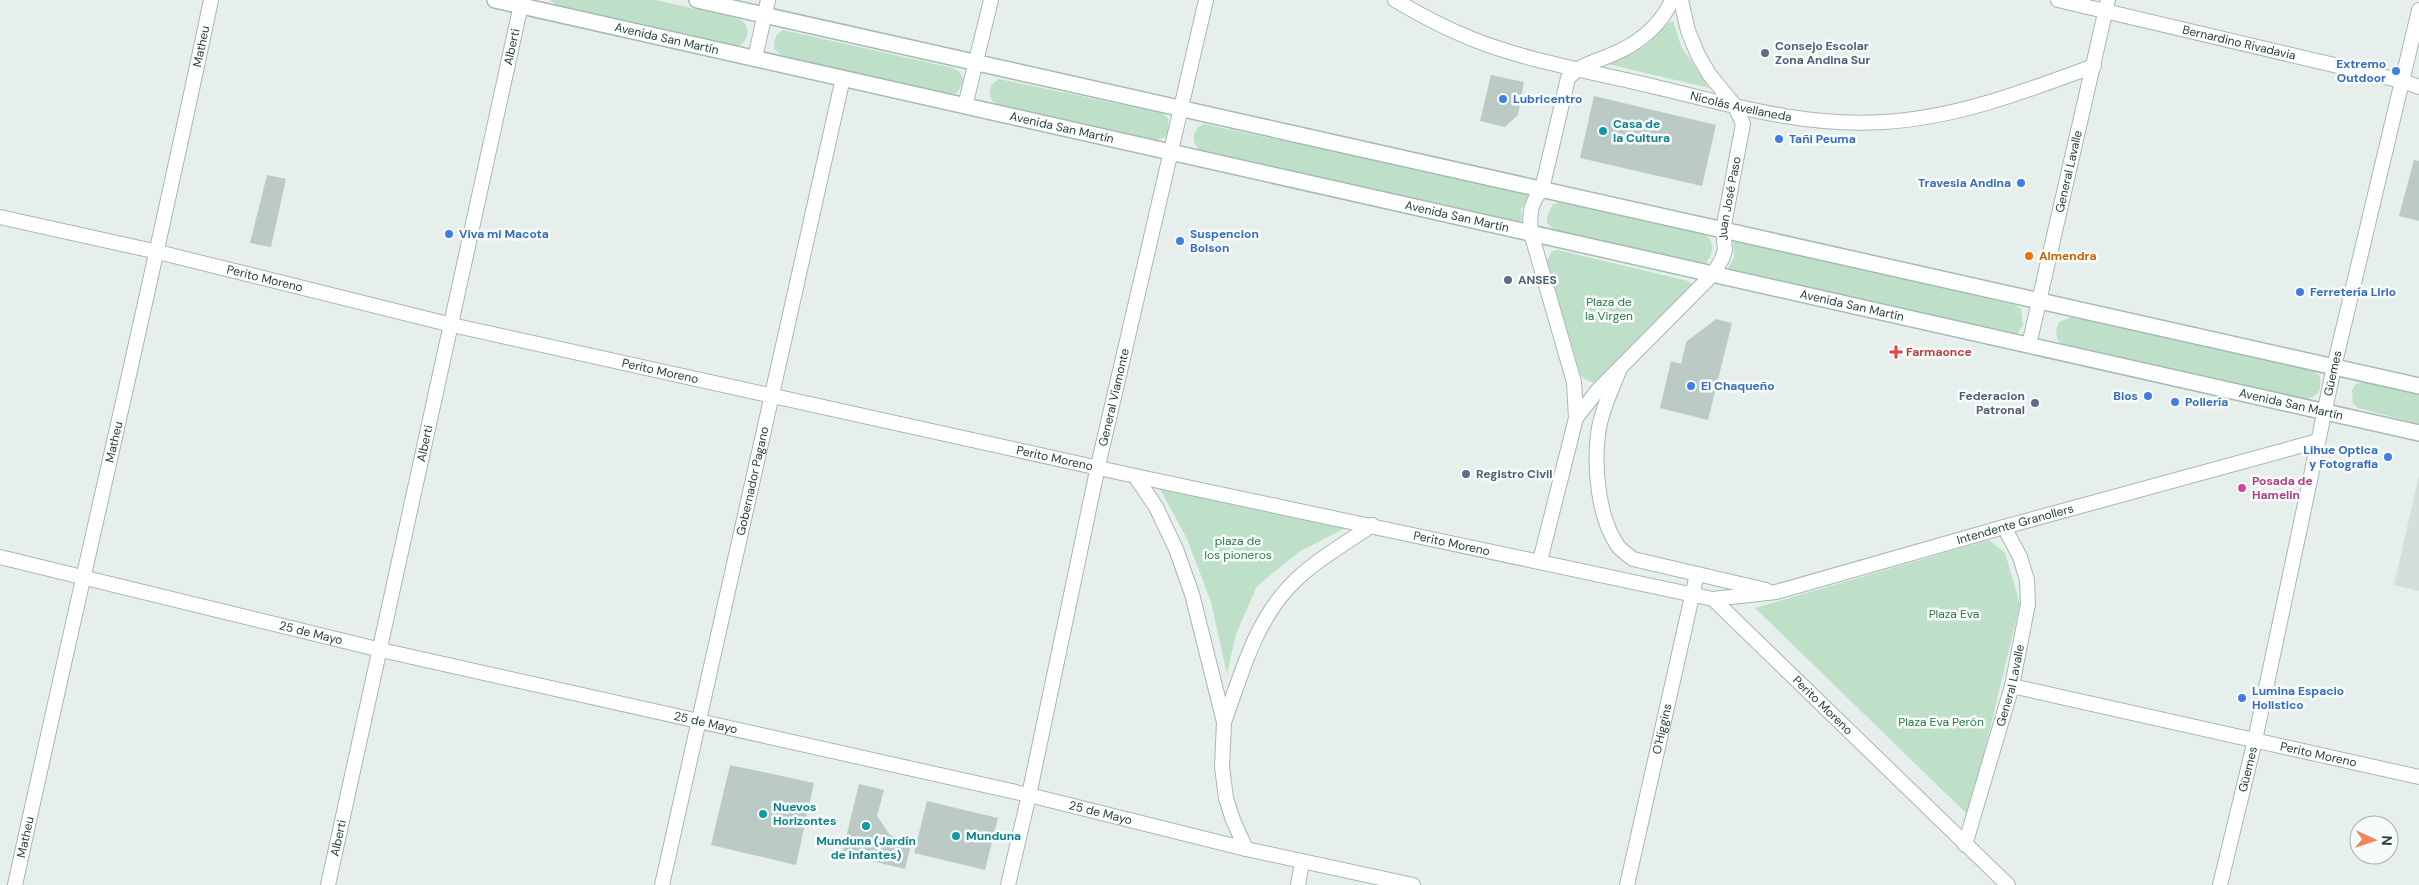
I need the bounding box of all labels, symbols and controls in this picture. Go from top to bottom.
street label: Avenida San Martín [613,19,720,58]
street label: Bernardino Rivadavia [2181,22,2297,64]
street label: Matheu [189,24,213,69]
street label: Alberti [500,27,524,67]
place label: Consejo Escolar Zona Andina Sur [1775,38,1870,68]
marker: Consejo Escolar Zona Andina Sur [1759,47,1771,59]
place label: Extremo Outdoor [2336,56,2386,86]
marker: Extremo Outdoor [2390,65,2402,77]
street label: Nicolás Avellaneda [1689,88,1793,125]
place label: Lubricentro [1513,91,1582,107]
marker: Lubricentro [1497,93,1509,105]
street label: Avenida San Martín [1008,108,1116,147]
place label: Casa de la Cultura [1613,116,1670,146]
marker: Casa de la Cultura [1597,125,1609,137]
street label: General Lavalle [2052,129,2086,214]
place label: Tañi Peuma [1789,131,1856,147]
marker: Tañi Peuma [1773,133,1785,145]
street label: Juan José Paso [1715,155,1745,241]
place label: Travesia Andina [1918,175,2011,191]
marker: Travesia Andina [2015,177,2027,189]
street label: Avenida San Martín [1403,197,1511,236]
place label: Viva mi Macota [459,226,549,242]
place label: Suspencion Bolson [1190,226,1259,256]
marker: Viva mi Macota [443,228,455,240]
marker: Suspencion Bolson [1174,235,1186,247]
place label: Almendra [2039,248,2096,264]
marker: Almendra [2023,250,2035,262]
street label: Perito Moreno [225,261,305,296]
place label: ANSES [1518,272,1557,288]
marker: ANSES [1502,274,1514,286]
place label: Ferretería Lirio [2310,284,2396,300]
street label: Avenida San Martín [1798,286,1906,325]
marker: Ferretería Lirio [2294,286,2306,298]
park label: Plaza de la Virgen [1585,294,1633,324]
place label: Farmaonce [1906,344,1972,360]
marker: Farmaonce [1890,346,1902,358]
street label: General Viamonte [1095,347,1133,448]
street label: Güemes [2320,349,2346,398]
street label: Perito Moreno [620,355,700,387]
place label: El Chaqueño [1701,378,1775,394]
marker: El Chaqueño [1685,380,1697,392]
street label: Avenida San Martín [2237,385,2345,424]
place label: Federacion Patronal [1959,388,2025,418]
place label: Bios [2113,388,2138,404]
marker: Bios [2142,390,2154,402]
place label: Pollería [2185,394,2228,410]
marker: Pollería [2169,396,2181,408]
marker: Federacion Patronal [2029,397,2041,409]
street label: Matheu [102,420,126,464]
street label: Alberti [413,424,437,463]
street label: Gobernador Pagano [733,425,773,537]
street label: Perito Moreno [1015,442,1094,474]
place label: Lihue Optica y Fotografia [2303,442,2378,472]
marker: Lihue Optica y Fotografia [2382,451,2394,463]
place label: Registro Civil [1476,466,1553,482]
marker: Registro Civil [1460,468,1472,480]
place label: Posada de Hamelin [2252,473,2313,503]
marker: Posada de Hamelin [2236,482,2248,494]
street label: Intendente Granollers [1955,500,2075,548]
street label: Perito Moreno [1412,527,1491,559]
park label: plaza de los pioneros [1204,533,1272,563]
park label: Plaza Eva [1929,606,1979,622]
street label: 25 de Mayo [278,617,344,648]
street label: General Lavalle [1992,643,2028,728]
street label: Perito Moreno [1789,672,1856,738]
place label: Lumina Espacio Holistico [2252,683,2344,713]
marker: Lumina Espacio Holistico [2236,692,2248,704]
street label: O'Higgins [1649,702,1676,756]
street label: 25 de Mayo [672,708,739,738]
park label: Plaza Eva Perón [1898,714,1984,730]
street label: Perito Moreno [2279,738,2358,771]
street label: Güemes [2235,745,2261,794]
street label: 25 de Mayo [1067,797,1134,828]
place label: Nuevos Horizontes [773,799,836,829]
marker: Nuevos Horizontes [757,808,769,820]
street label: Matheu [13,815,38,859]
north arrow [2349,815,2399,865]
street label: Alberti [326,818,350,858]
marker: Munduna (Jardín de infantes) [860,820,872,832]
place label: Munduna [966,828,1021,844]
marker: Munduna [950,830,962,842]
place label: Munduna (Jardín de infantes) [816,833,916,863]
text: N [2378,835,2396,846]

